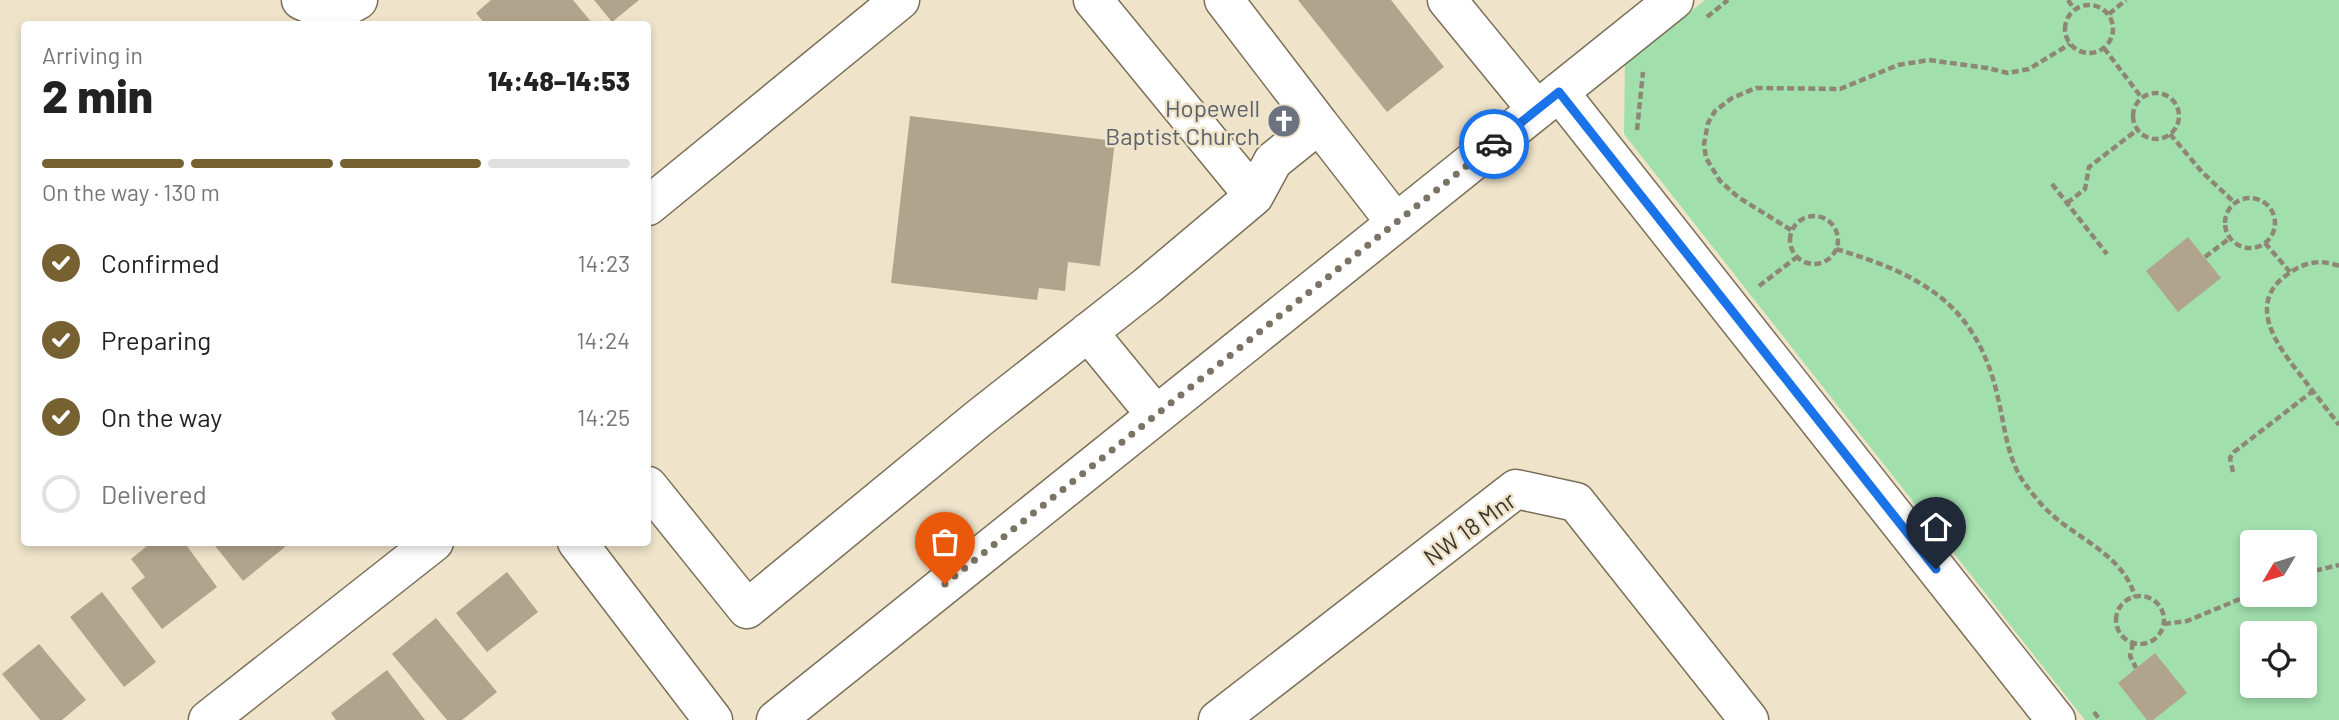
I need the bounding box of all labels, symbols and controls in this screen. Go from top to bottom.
text: Arriving in [42,41,143,69]
text: 14:48–14:53 [488,65,630,96]
text: 2 min [42,67,153,122]
place label: Hopewell Baptist Church [1105,93,1260,150]
church icon: Hopewell Baptist Church [1265,102,1303,140]
courier [1459,109,1529,179]
icon: car [1475,125,1513,163]
text: On the way · 130 m [42,178,220,206]
icon: check [42,244,80,282]
text: Confirmed [101,247,220,278]
text: 14:23 [577,249,630,277]
icon: check [42,321,80,359]
text: Preparing [101,324,211,355]
text: 14:24 [576,326,630,354]
icon: check [42,398,80,436]
text: On the way [101,401,222,432]
text: 14:25 [577,403,630,431]
text: Delivered [101,478,207,509]
street label: NW 18 Mnr [1417,485,1521,571]
pin [1906,497,1966,569]
icon: home [1917,508,1955,546]
pin [915,512,975,584]
icon: bag [926,523,964,561]
north arrow [2240,530,2317,607]
map controls [2240,530,2317,698]
button: locate [2240,621,2317,698]

